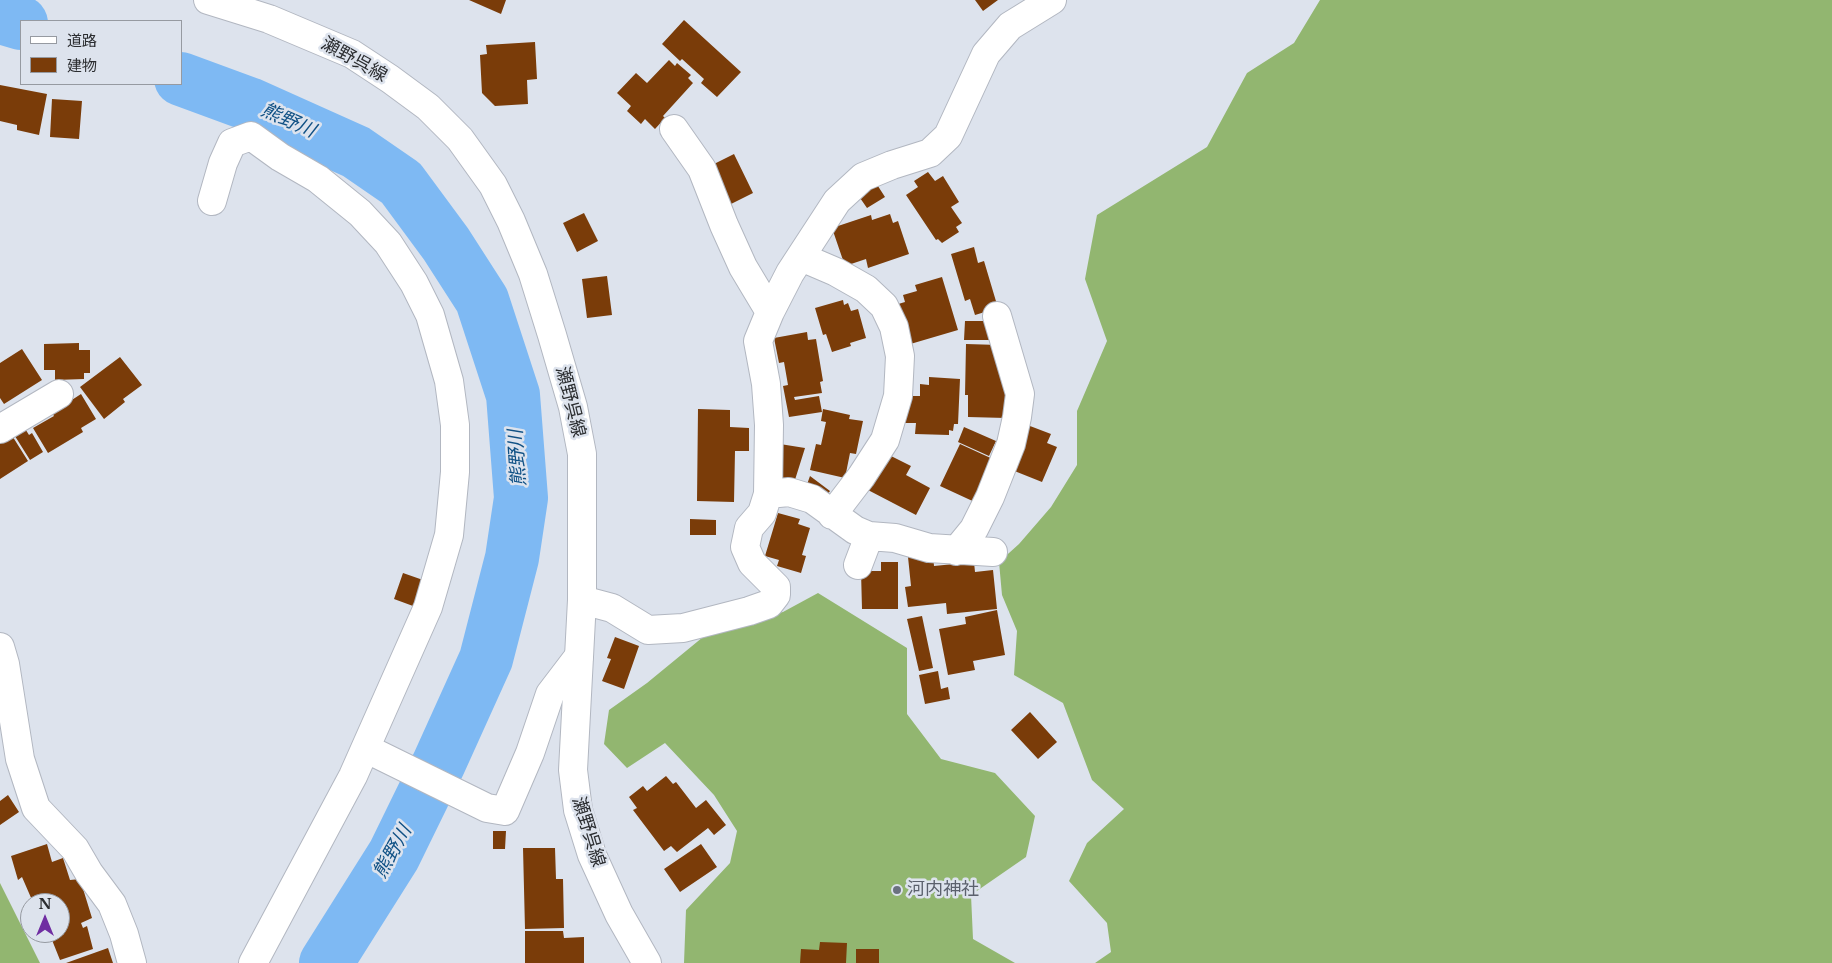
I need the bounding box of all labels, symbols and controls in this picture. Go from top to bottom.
legend [20,20,182,85]
text: 道路 [67,31,97,50]
street label: 瀬野呉線 [317,33,391,87]
text: 建物 [67,56,97,75]
water label: 熊野川 [257,99,319,143]
street label: 瀬野呉線 [551,364,589,440]
water label: 熊野川 [505,429,531,487]
street label: 瀬野呉線 [567,794,609,870]
water label: 熊野川 [369,822,417,882]
place label: 河内神社 [907,879,979,901]
marker: 河内神社 [891,884,903,896]
north arrow [20,893,70,943]
text: N [38,895,52,913]

